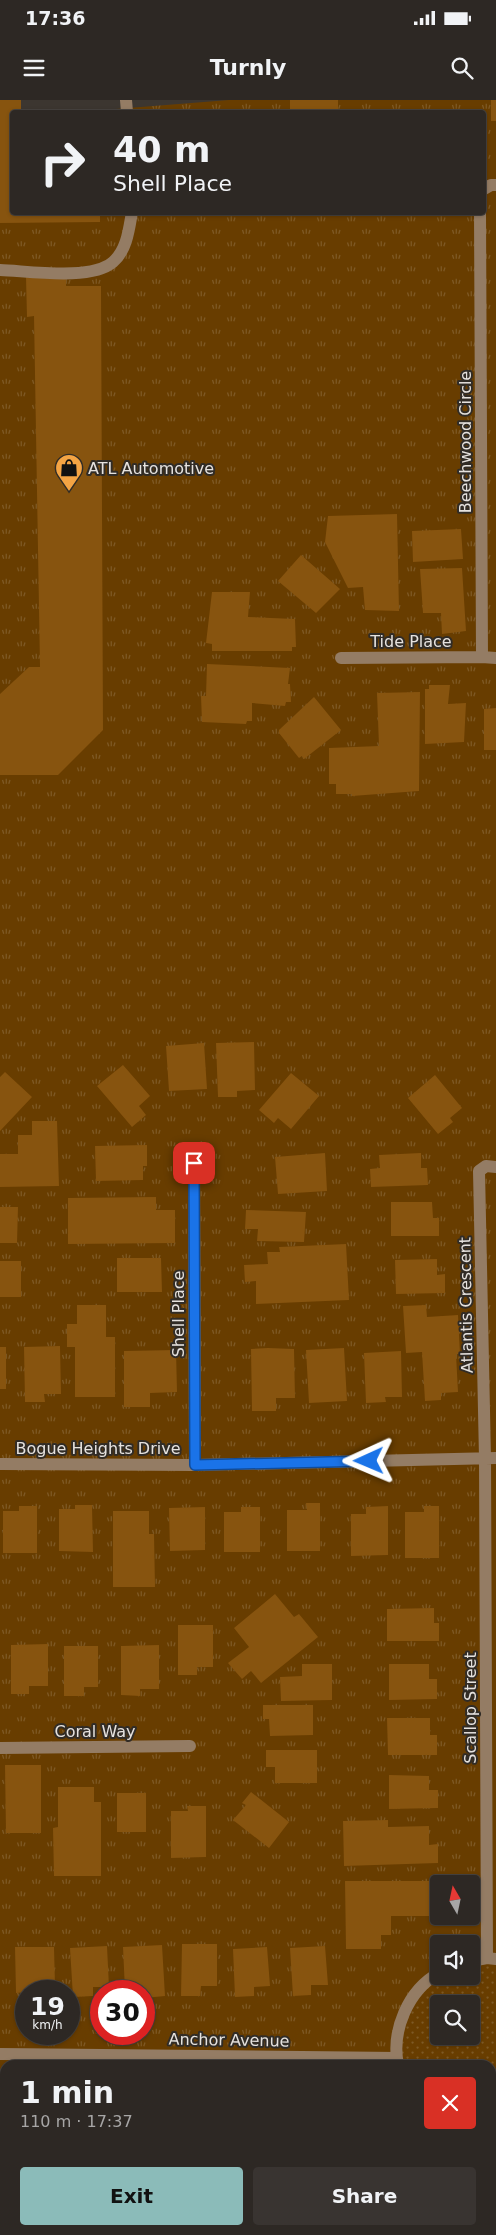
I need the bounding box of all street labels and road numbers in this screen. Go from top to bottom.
street label: Beechwood Circle [456,371,475,513]
street label: Tide Place [369,632,452,651]
street label: Atlantis Crescent [455,1237,477,1373]
street label: Shell Place [169,1271,188,1357]
street label: Bogue Heights Drive [16,1439,180,1458]
street label: Scallop Street [461,1652,480,1764]
street label: Coral Way [55,1722,135,1741]
street label: Anchor Avenue [168,2029,290,2051]

